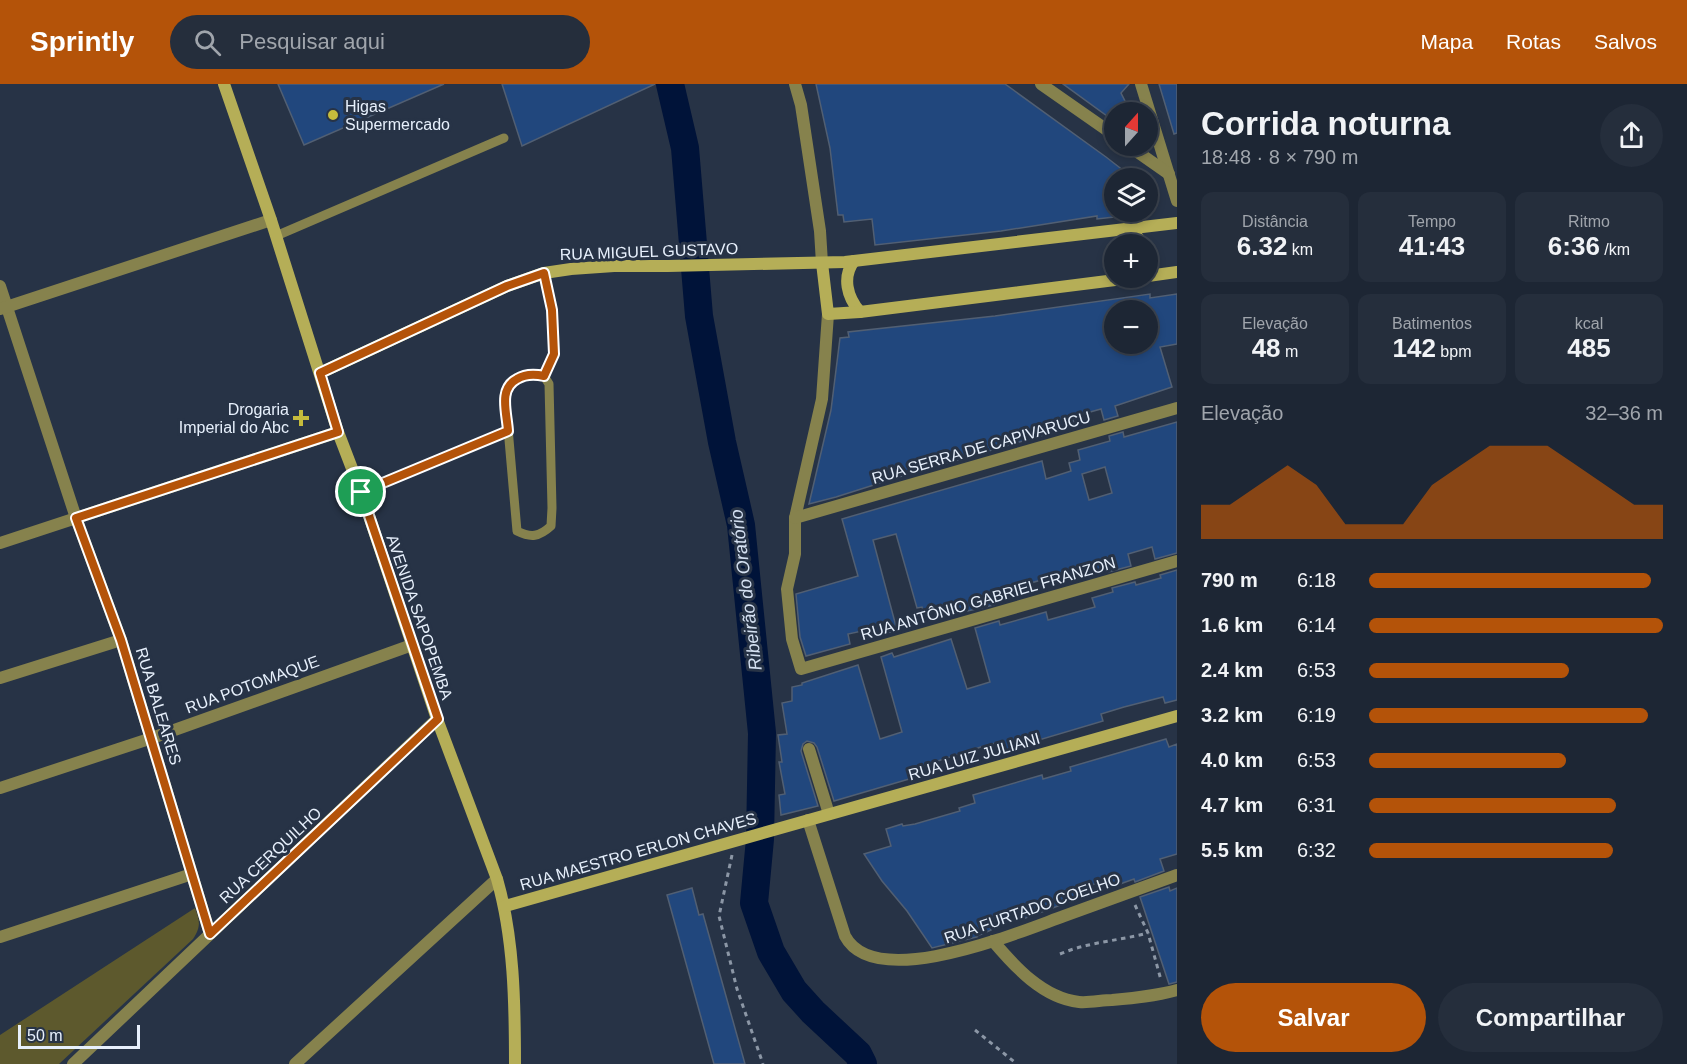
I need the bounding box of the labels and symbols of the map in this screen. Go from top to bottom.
place label: Higas Supermercado [345,98,450,133]
north arrow [1104,102,1158,156]
marker: Higas Supermercado [326,108,340,122]
street label: RUA MIGUEL GUSTAVO [560,240,738,263]
place label: Drogaria Imperial do Abc [179,401,289,436]
street label: RUA SERRA DE CAPIVARUCU [870,408,1092,487]
marker: Drogaria Imperial do Abc [294,411,308,425]
pin [335,466,386,517]
water label: Ribeirão do Oratório [726,508,766,672]
street label: AVENIDA SAPOPEMBA [383,533,456,702]
street label: RUA ANTÔNIO GABRIEL FRANZON [858,553,1118,643]
street label: RUA BALEARES [133,645,184,767]
street label: RUA POTOMAQUE [183,652,321,717]
street label: RUA LUIZ JULIANI [906,730,1042,783]
street label: RUA CERQUILHO [216,804,325,907]
street label: RUA MAESTRO ERLON CHAVES [518,810,758,893]
street label: RUA FURTADO COELHO [942,870,1122,947]
scale bar [18,1022,140,1050]

